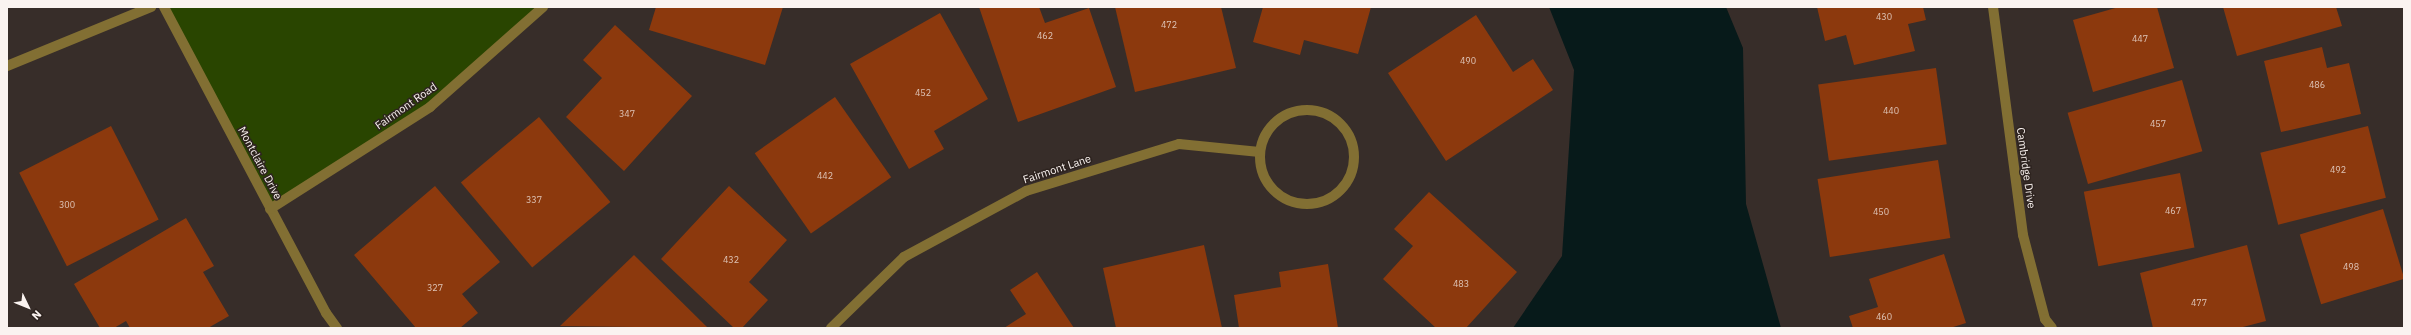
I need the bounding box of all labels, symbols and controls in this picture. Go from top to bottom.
house number: 430 [1876,12,1892,22]
house number: 472 [1161,20,1177,30]
house number: 462 [1037,31,1053,41]
house number: 447 [2132,34,2148,44]
house number: 490 [1460,56,1476,66]
street label: Fairmont Road [373,80,439,132]
house number: 486 [2309,80,2325,90]
house number: 452 [915,88,931,98]
house number: 440 [1883,106,1899,116]
house number: 347 [619,109,635,119]
house number: 457 [2150,119,2166,129]
street label: Montclaire Drive [235,124,285,202]
street label: Cambridge Drive [2014,127,2038,209]
street label: Fairmont Lane [1021,152,1093,186]
house number: 492 [2330,165,2346,175]
house number: 442 [817,171,833,181]
house number: 337 [526,195,542,205]
house number: 300 [59,200,75,210]
house number: 467 [2165,206,2181,216]
house number: 450 [1873,207,1889,217]
house number: 432 [723,255,739,265]
house number: 498 [2343,262,2359,272]
house number: 483 [1453,279,1469,289]
house number: 327 [427,283,443,293]
north arrow [8,287,48,327]
house number: 477 [2191,298,2207,308]
text: N [29,307,45,323]
house number: 460 [1876,312,1892,322]

